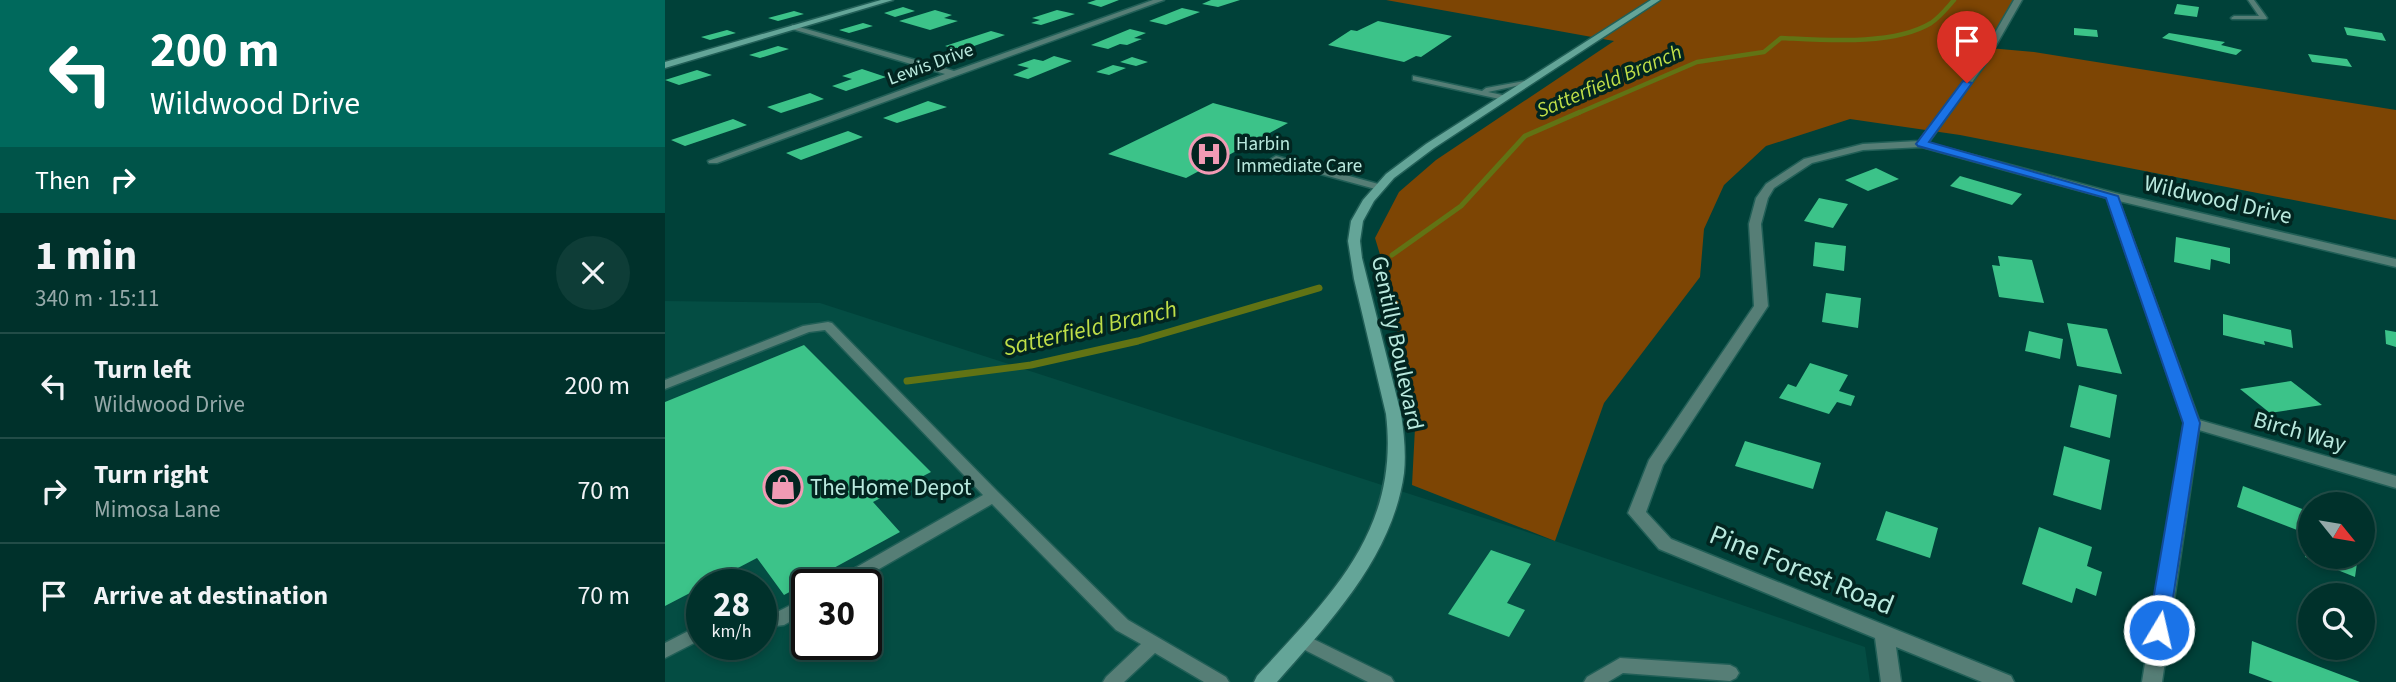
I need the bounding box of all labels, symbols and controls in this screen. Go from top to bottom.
pin [1937,11,1997,83]
text: 200 m [150,16,279,86]
icon: arrive [1948,22,1986,60]
icon: left [35,28,126,119]
street label: Lewis Drive [884,36,977,92]
water label: Satterfield Branch [1532,37,1686,125]
text: Wildwood Drive [150,81,360,127]
place label: Harbin Immediate Care [1236,131,1362,180]
hospital icon: Harbin Immediate Care [1188,133,1230,175]
icon: right [104,161,142,199]
text: Then [35,162,90,199]
street label: Wildwood Drive [2141,166,2295,233]
text: 1 min [35,226,137,286]
button: close [556,236,630,310]
street label: Gentilly Boulevard [1363,253,1432,433]
text: 340 m · 15:11 [35,282,159,315]
water label: Satterfield Branch [1000,291,1181,366]
text: Turn left [94,351,191,388]
icon: left [35,367,73,405]
text: 200 m [564,367,630,404]
text: Wildwood Drive [94,388,245,421]
street label: Birch Way [2250,403,2350,460]
text: Turn right [94,456,209,493]
shop icon: The Home Depot [762,466,804,508]
place label: The Home Depot [810,471,972,504]
icon: right [35,472,73,510]
text: 70 m [577,472,630,509]
north arrow [2298,492,2375,569]
map controls [2298,492,2375,660]
text: Mimosa Lane [94,493,220,526]
street label: Pine Forest Road [1703,515,1900,625]
speed limit sign: 30 [791,569,882,660]
icon: arrive [35,577,73,615]
text: Arrive at destination [94,577,328,614]
text: 70 m [577,577,630,614]
text: 28 [713,580,750,630]
button: search [2298,583,2375,660]
position arrow [2122,593,2196,667]
text: km/h [712,619,751,644]

